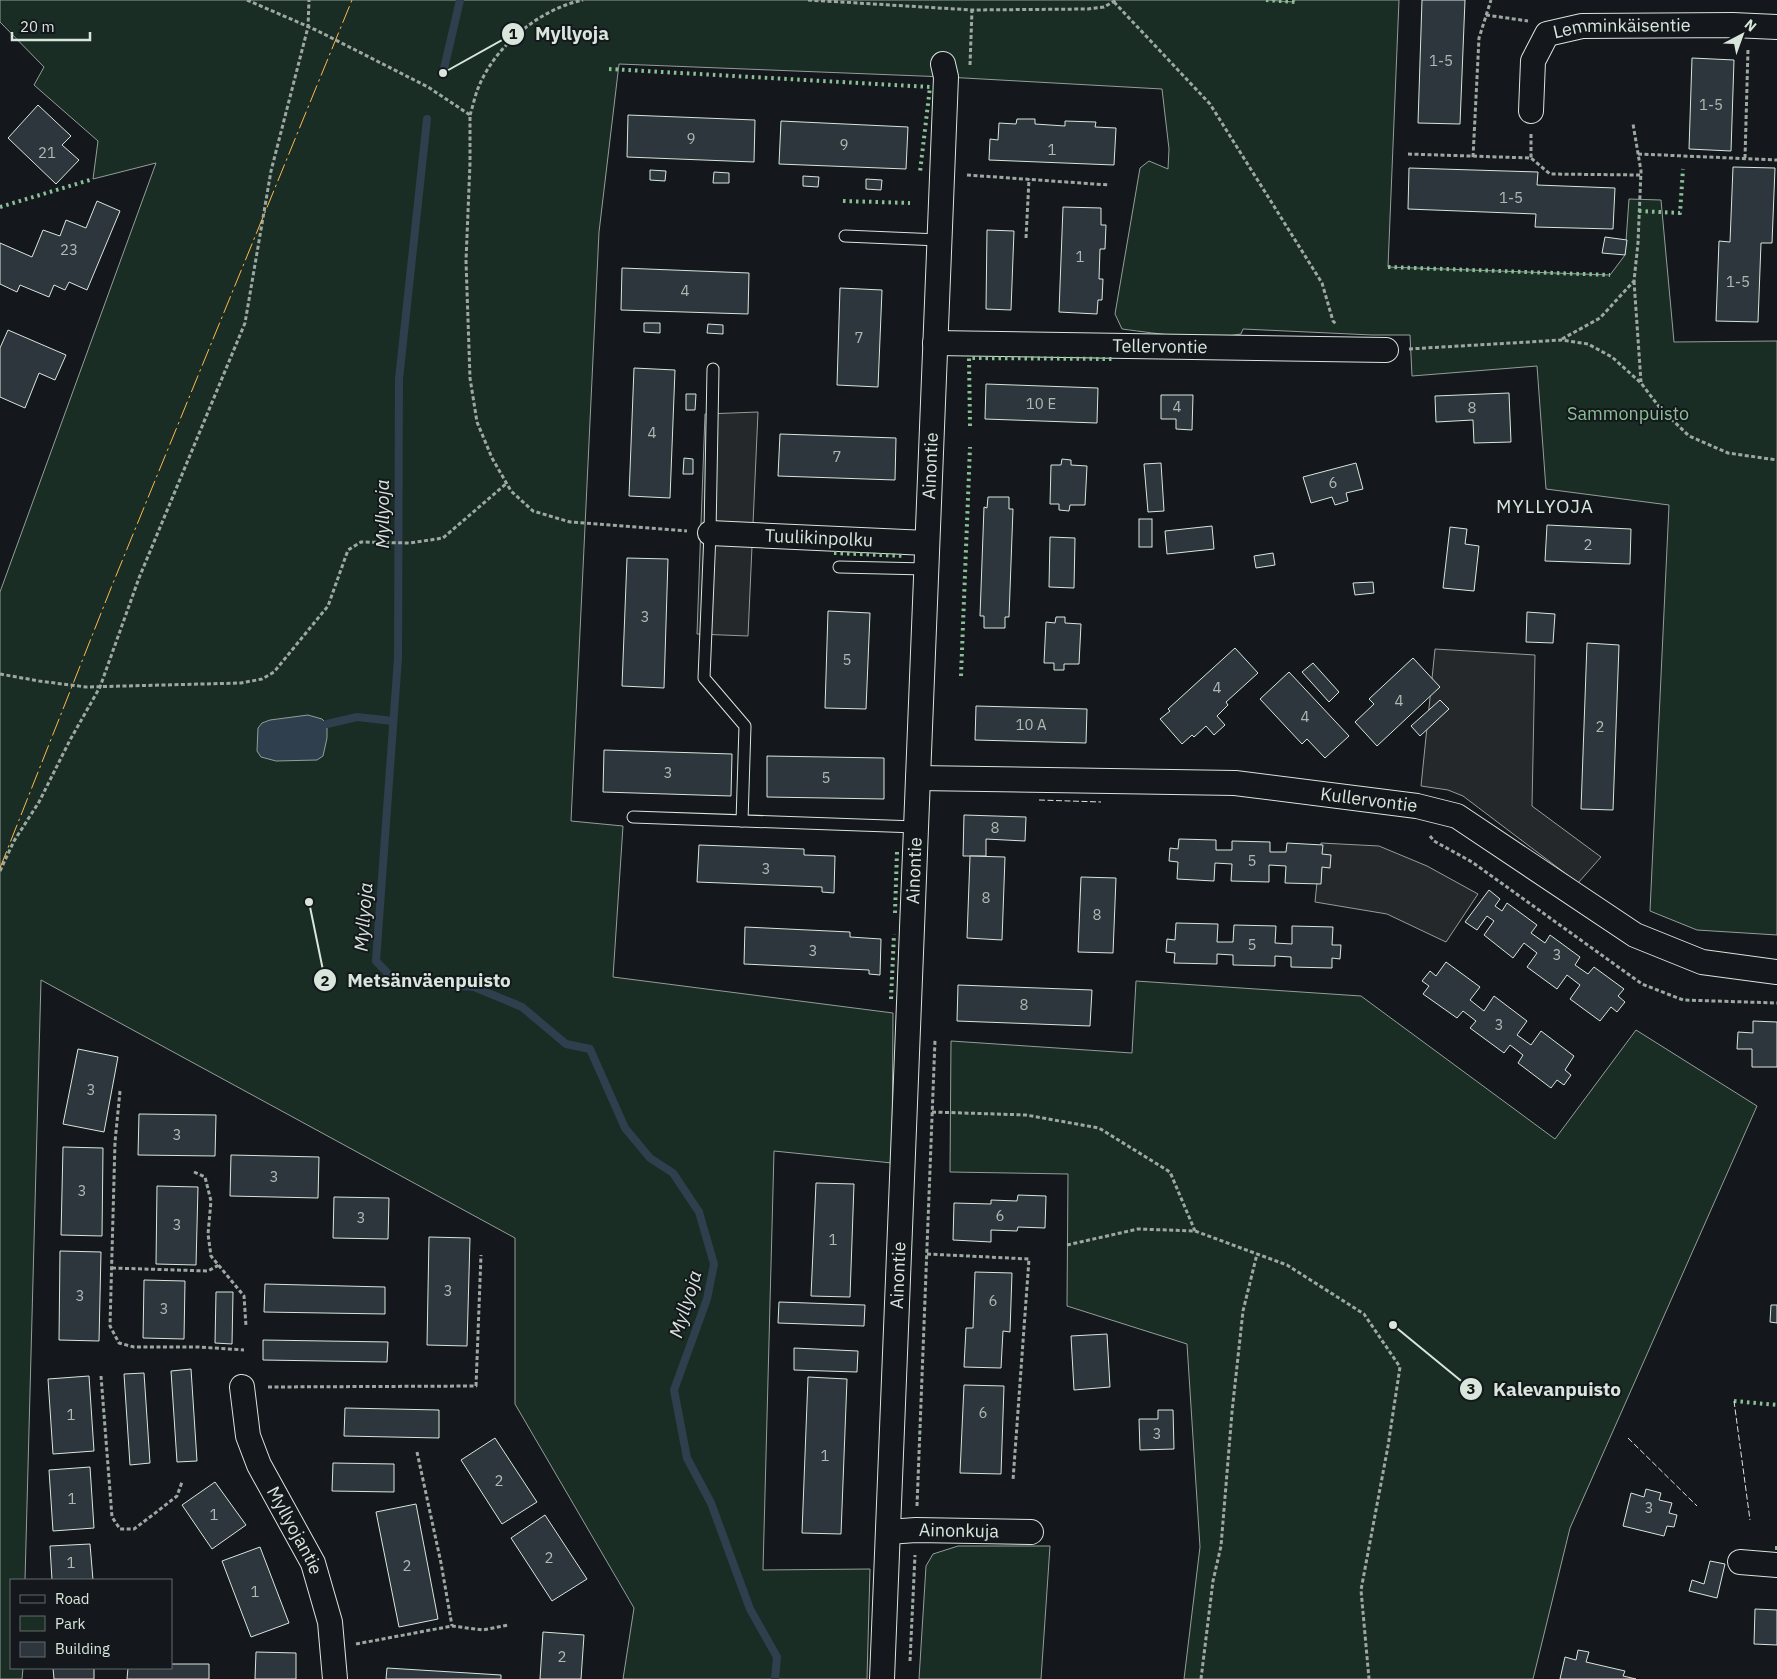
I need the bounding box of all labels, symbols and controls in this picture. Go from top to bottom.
scale bar [12,10,90,42]
north arrow [1717,10,1767,60]
street label: Lemminkäisentie [1551,13,1691,43]
text: N [1741,15,1760,35]
text: 20 m [20,17,55,36]
callout: Myllyoja [500,17,619,51]
text: Myllyoja [535,21,609,45]
text: 1 [508,24,518,43]
house number: 1-5 [1429,51,1453,70]
house number: 1-5 [1699,95,1723,114]
house number: 9 [686,129,696,148]
house number: 9 [839,135,849,154]
house number: 1 [1047,140,1057,159]
house number: 21 [38,143,56,162]
house number: 1-5 [1499,188,1523,207]
house number: 23 [60,240,78,259]
house number: 1 [1075,247,1085,266]
house number: 1-5 [1726,272,1750,291]
house number: 4 [680,281,690,300]
house number: 7 [854,328,864,347]
street label: Tellervontie [1112,334,1208,358]
house number: 10 E [1026,394,1056,413]
house number: 4 [1172,397,1182,416]
house number: 8 [1467,398,1477,417]
park label: Sammonpuisto [1567,402,1689,425]
house number: 4 [647,423,657,442]
street label: Ainontie [917,432,943,500]
house number: 7 [832,447,842,466]
house number: 6 [1328,473,1338,492]
water label: Myllyoja [370,479,394,549]
district label: MYLLYOJA [1496,494,1594,518]
street label: Tuulikinpolku [764,524,874,552]
house number: 2 [1583,535,1593,554]
house number: 3 [640,607,650,626]
house number: 5 [842,650,852,669]
house number: 4 [1212,678,1222,697]
house number: 4 [1394,691,1404,710]
house number: 4 [1300,707,1310,726]
house number: 10 A [1015,715,1047,734]
house number: 2 [1595,717,1605,736]
house number: 3 [663,763,673,782]
house number: 5 [821,768,831,787]
street label: Kullervontie [1319,782,1419,817]
house number: 8 [990,818,1000,837]
street label: Ainontie [901,836,927,905]
house number: 5 [1247,851,1257,870]
house number: 3 [761,859,771,878]
water label: Myllyoja [349,882,377,952]
house number: 8 [981,888,991,907]
house number: 8 [1092,905,1102,924]
house number: 5 [1247,935,1257,954]
house number: 3 [808,941,818,960]
house number: 3 [1552,945,1562,964]
callout: Metsänväenpuisto [312,963,521,997]
text: Metsänväenpuisto [347,968,511,992]
text: 2 [320,971,330,990]
house number: 8 [1019,995,1029,1014]
house number: 3 [1494,1015,1504,1034]
house number: 3 [86,1080,96,1099]
house number: 3 [172,1125,182,1144]
house number: 3 [269,1167,279,1186]
house number: 3 [77,1181,87,1200]
house number: 6 [995,1206,1005,1225]
house number: 3 [356,1208,366,1227]
house number: 3 [172,1215,182,1234]
house number: 1 [828,1230,838,1249]
street label: Ainontie [885,1241,910,1309]
water label: Myllyoja [663,1267,707,1341]
house number: 3 [443,1281,453,1300]
house number: 3 [75,1286,85,1305]
house number: 6 [988,1291,998,1310]
house number: 3 [159,1299,169,1318]
callout: Kalevanpuisto [1458,1372,1631,1406]
text: Kalevanpuisto [1493,1377,1621,1401]
text: 3 [1466,1379,1476,1398]
house number: 6 [978,1403,988,1422]
house number: 1 [66,1405,76,1424]
house number: 3 [1152,1424,1162,1443]
house number: 1 [820,1446,830,1465]
house number: 2 [494,1471,504,1490]
street label: Myllyojantie [262,1482,328,1577]
house number: 1 [67,1489,77,1508]
house number: 3 [1644,1498,1654,1517]
house number: 1 [209,1505,219,1524]
street label: Ainonkuja [919,1518,1000,1542]
house number: 2 [544,1548,554,1567]
house number: 1 [66,1553,76,1572]
house number: 2 [402,1556,412,1575]
legend [10,1579,172,1669]
house number: 1 [250,1582,260,1601]
text: Road [55,1589,90,1608]
text: Park [55,1614,85,1633]
text: Building [55,1639,110,1658]
house number: 2 [557,1647,567,1666]

